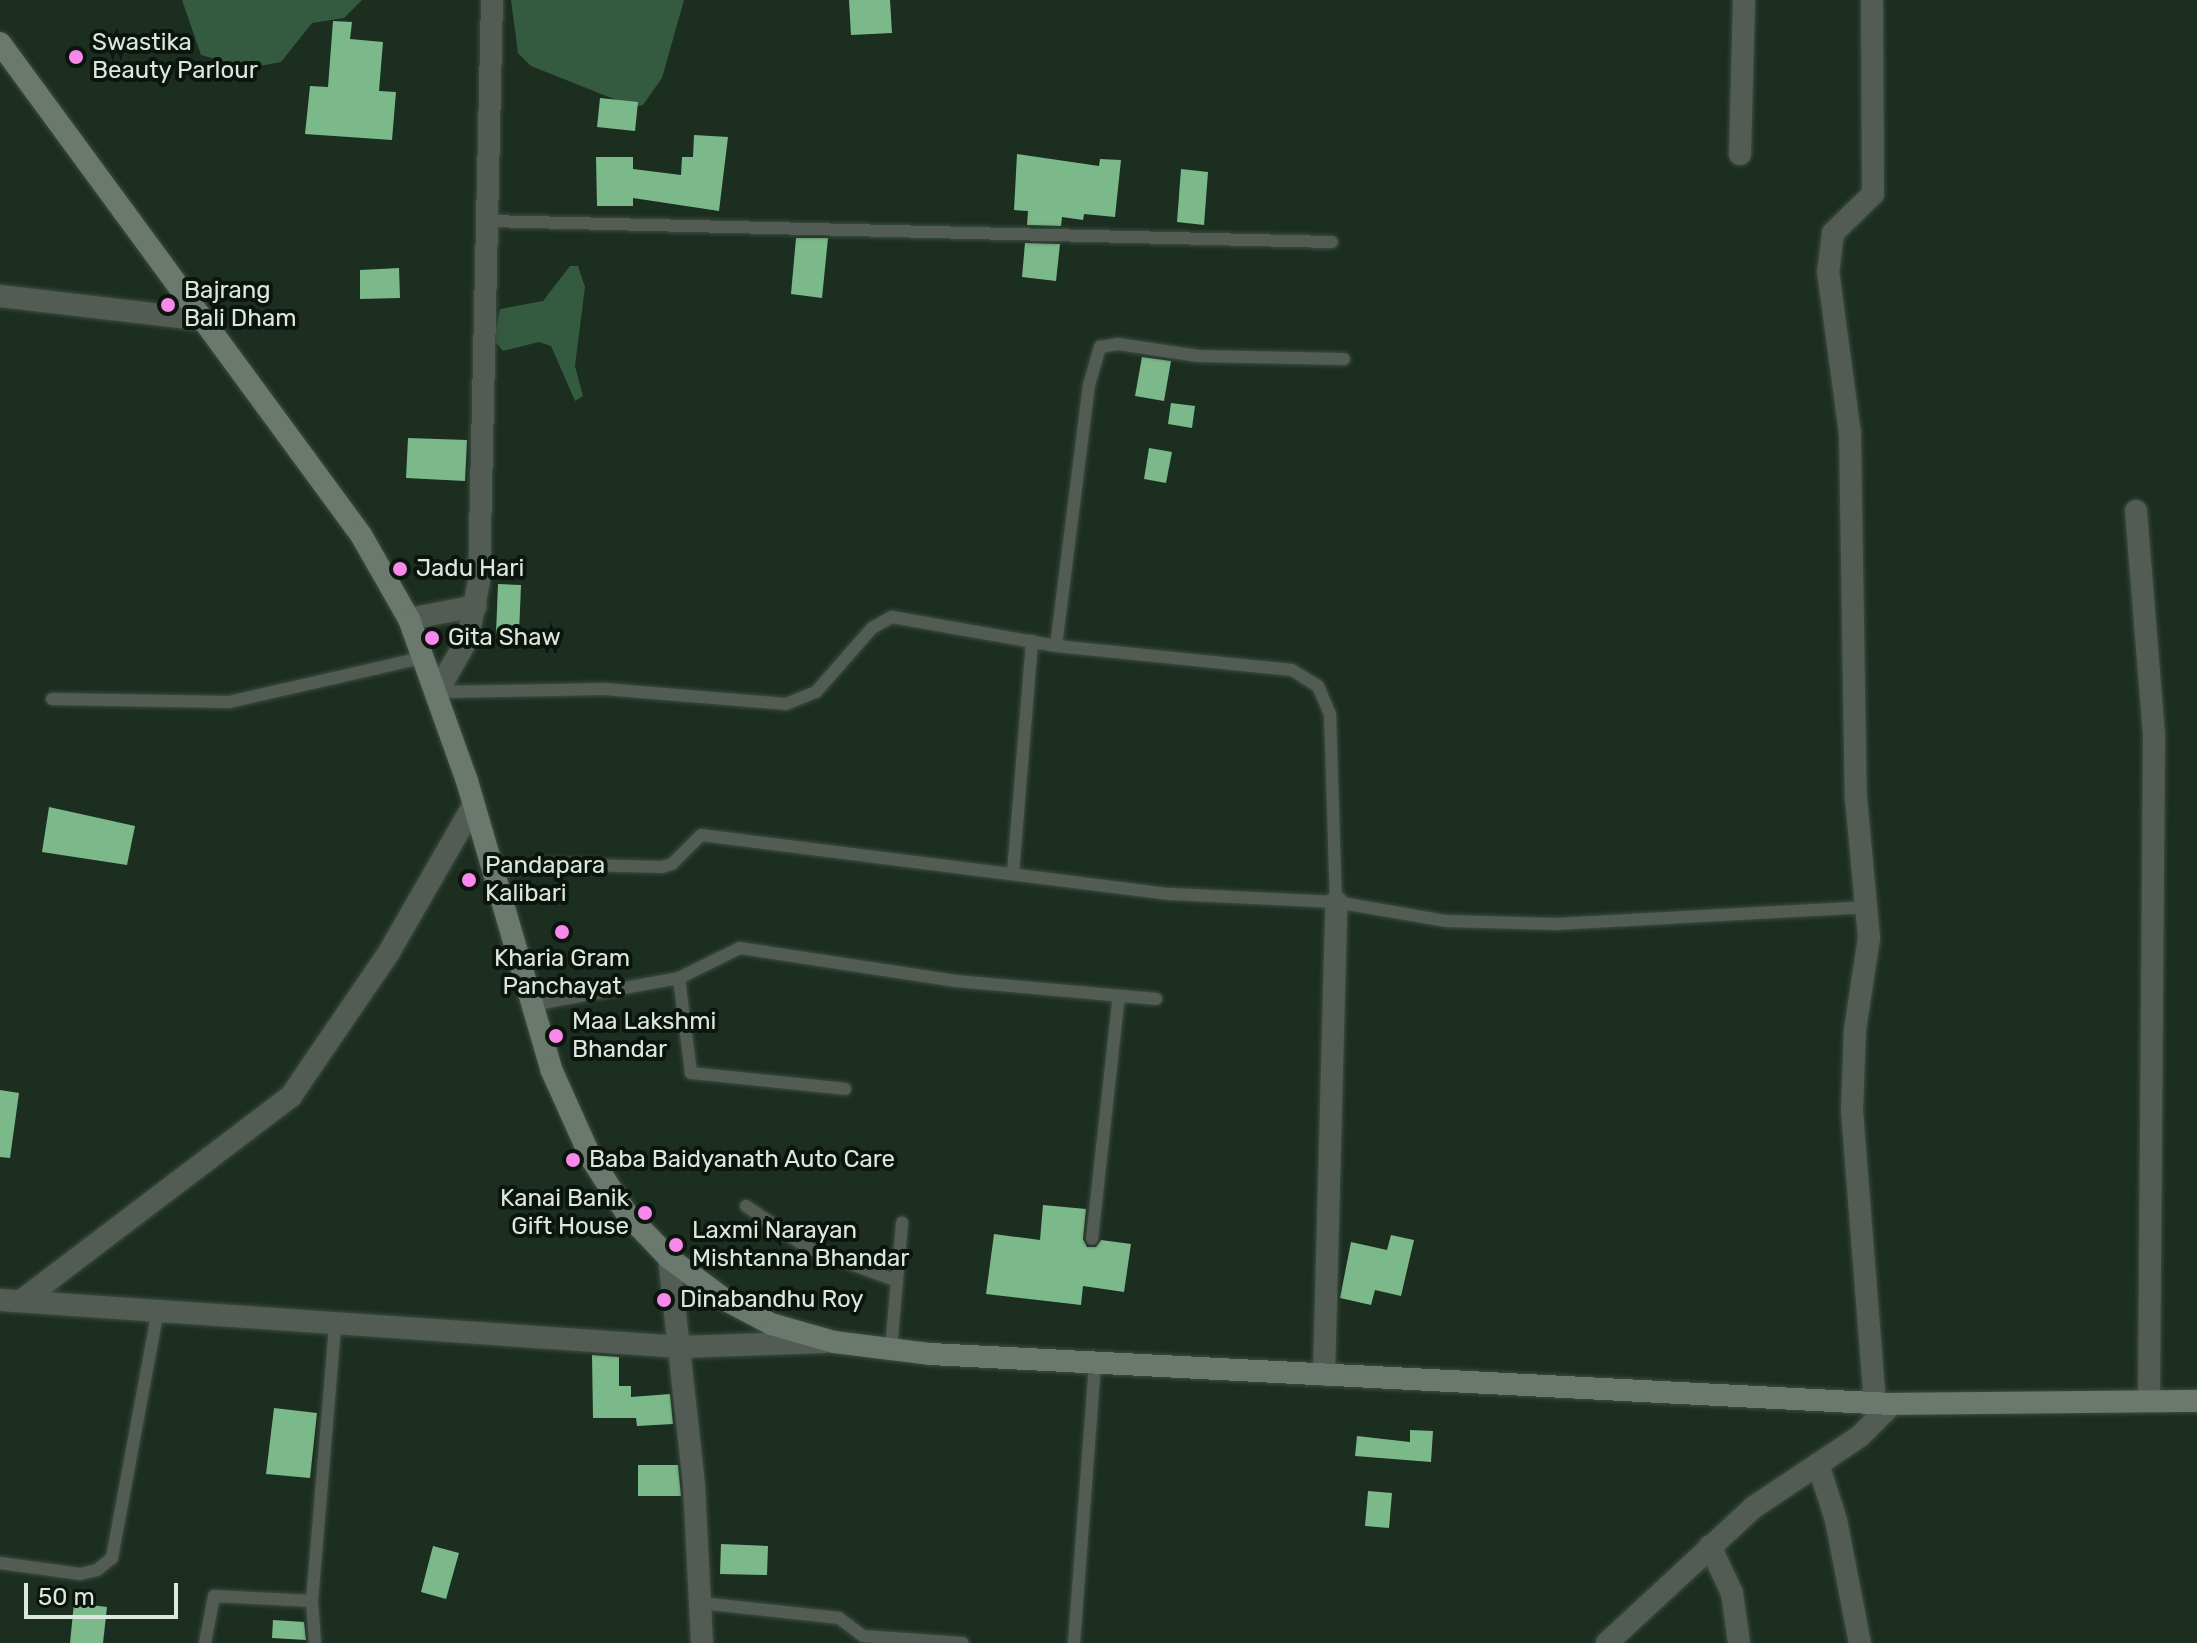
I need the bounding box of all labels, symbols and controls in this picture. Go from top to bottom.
place label: Swastika Beauty Parlour [92,29,258,85]
marker: Swastika Beauty Parlour [67,48,85,66]
place label: Bajrang Bali Dham [184,277,297,333]
marker: Bajrang Bali Dham [159,296,177,314]
place label: Jadu Hari [416,555,524,583]
marker: Jadu Hari [391,560,409,578]
place label: Gita Shaw [448,624,561,652]
marker: Gita Shaw [423,629,441,647]
place label: Pandapara Kalibari [485,852,605,908]
marker: Pandapara Kalibari [460,871,478,889]
marker: Kharia Gram Panchayat [553,923,571,941]
place label: Kharia Gram Panchayat [494,945,630,1001]
place label: Maa Lakshmi Bhandar [572,1008,716,1064]
marker: Maa Lakshmi Bhandar [547,1027,565,1045]
place label: Baba Baidyanath Auto Care [589,1146,896,1174]
marker: Baba Baidyanath Auto Care [564,1151,582,1169]
place label: Kanai Banik Gift House [500,1185,629,1241]
marker: Kanai Banik Gift House [636,1204,654,1222]
place label: Laxmi Narayan Mishtanna Bhandar [692,1217,909,1273]
marker: Laxmi Narayan Mishtanna Bhandar [667,1236,685,1254]
place label: Dinabandhu Roy [680,1286,864,1314]
marker: Dinabandhu Roy [655,1291,673,1309]
scale bar [28,1567,182,1617]
text: 50 m [38,1583,95,1611]

